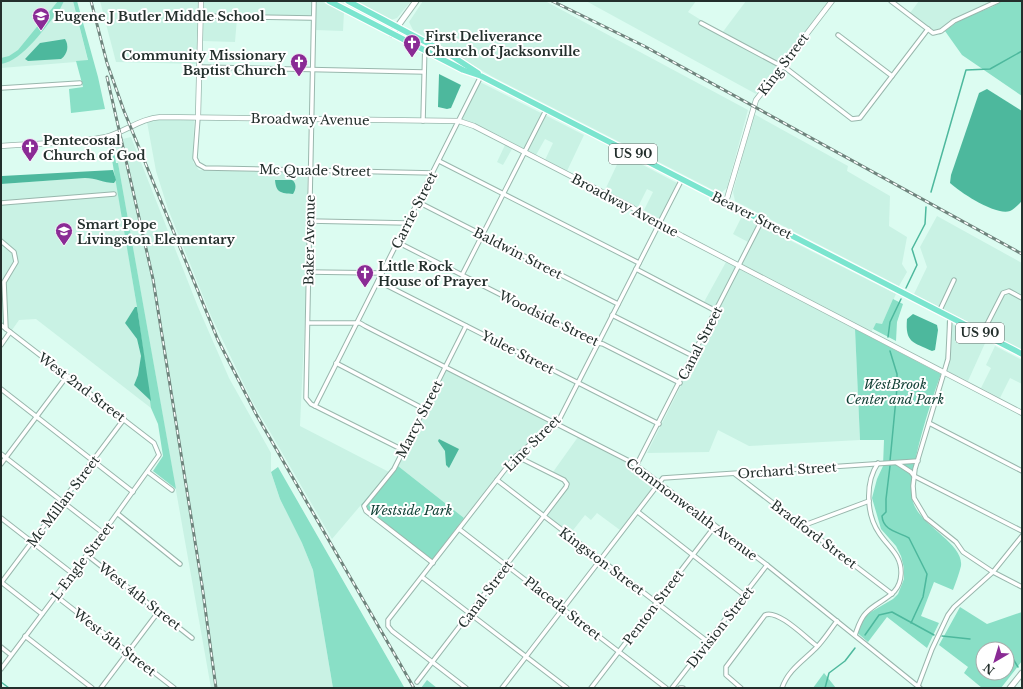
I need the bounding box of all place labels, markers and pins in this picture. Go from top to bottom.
school or university icon: Eugene J Butler Middle School [31,6,51,31]
place label: Eugene J Butler Middle School [54,8,265,25]
place label: First Deliverance Church of Jacksonville [425,28,581,60]
church icon: First Deliverance Church of Jacksonville [402,33,422,58]
place label: Community Missionary Baptist Church [121,47,287,79]
church icon: Community Missionary Baptist Church [289,52,309,77]
place label: Pentecostal Church of God [43,132,145,164]
church icon: Pentecostal Church of God [20,137,40,162]
place label: Smart Pope Livingston Elementary [77,216,236,248]
school or university icon: Smart Pope Livingston Elementary [54,221,74,246]
place label: Little Rock House of Prayer [378,258,488,290]
church icon: Little Rock House of Prayer [355,263,375,288]

